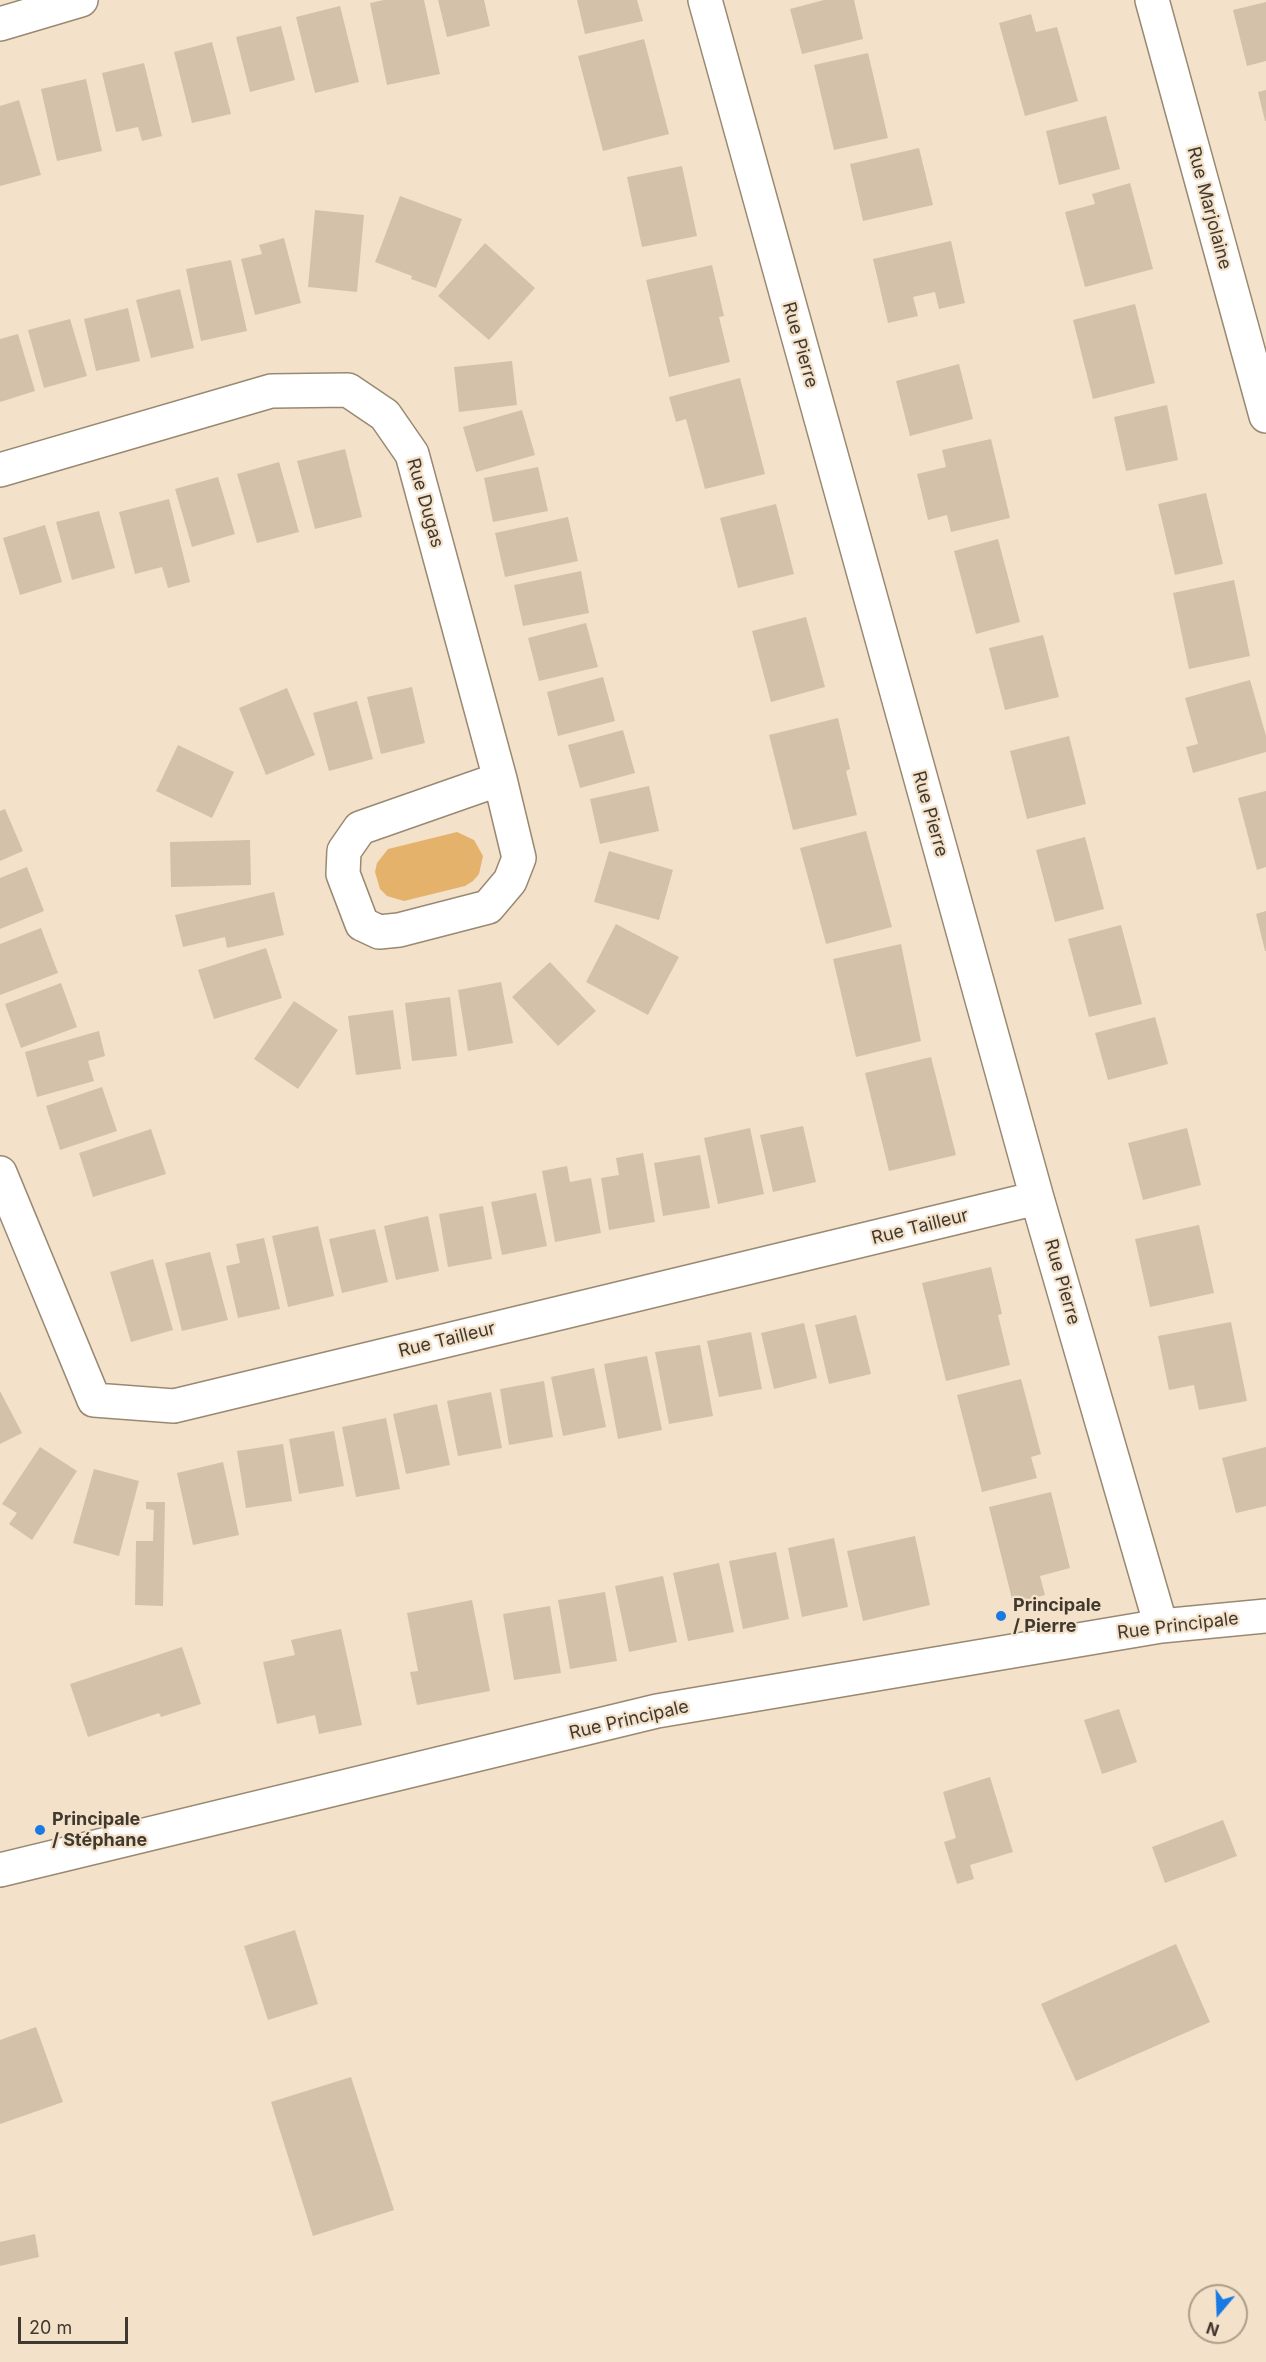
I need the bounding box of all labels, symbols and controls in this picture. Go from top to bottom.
street label: Rue Marjolaine [1182,144,1236,272]
street label: Rue Pierre [777,300,823,390]
street label: Rue Dugas [402,456,448,550]
street label: Rue Pierre [907,769,953,859]
street label: Rue Tailleur [869,1205,971,1249]
street label: Rue Pierre [1039,1237,1085,1327]
street label: Rue Tailleur [396,1318,498,1362]
place label: Principale / Pierre [1013,1595,1101,1638]
street label: Rue Principale [1116,1608,1240,1644]
marker: Principale / Pierre [994,1609,1008,1623]
street label: Rue Principale [567,1696,691,1744]
place label: Principale / Stéphane [52,1809,147,1852]
marker: Principale / Stéphane [33,1823,47,1837]
north arrow [1188,2284,1248,2344]
scale bar [21,2305,130,2343]
text: 20 m [29,2317,72,2338]
text: N [1204,2318,1222,2341]

